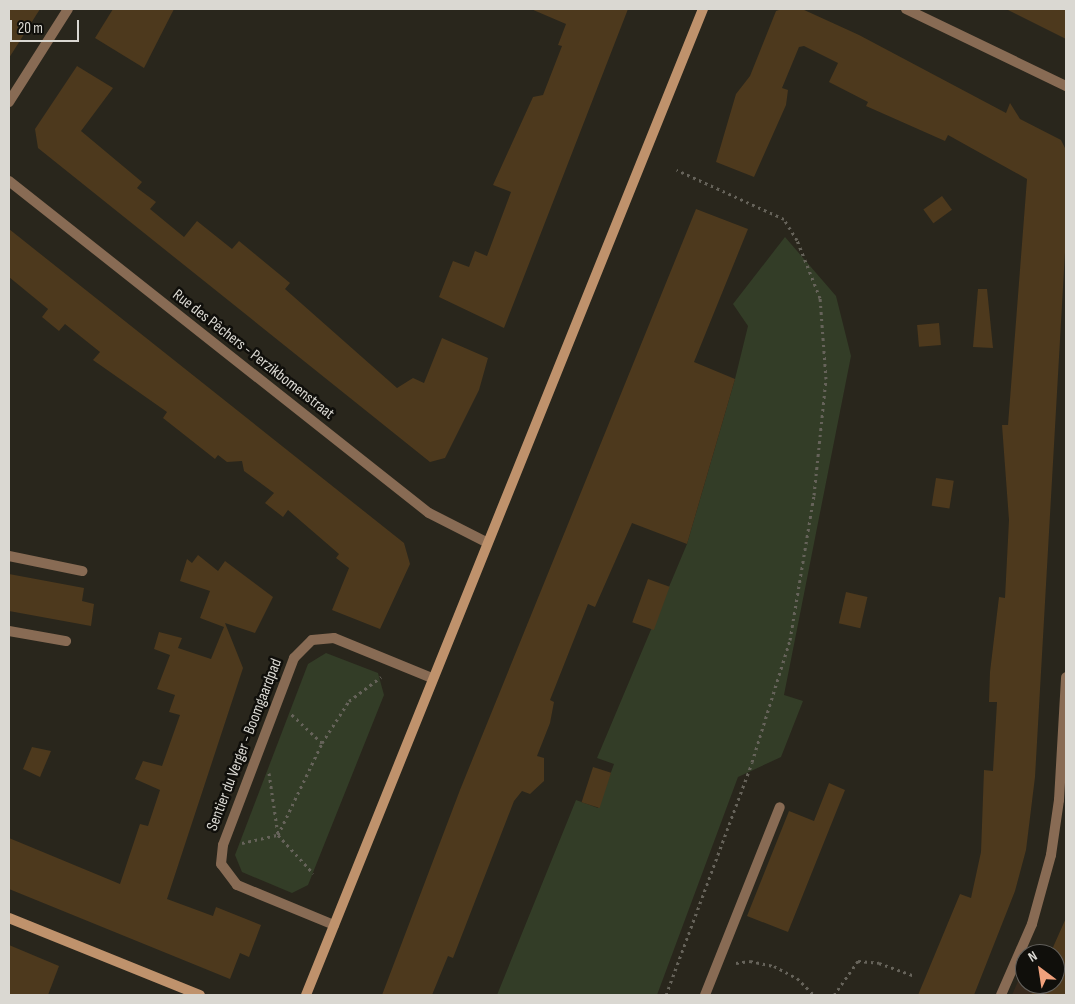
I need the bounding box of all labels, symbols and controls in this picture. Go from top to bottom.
scale bar [12,10,81,42]
text: 20 m [18,19,43,38]
street label: Rue des Pêchers - Perzikbomenstraat [168,286,338,424]
street label: Sentier du Verger - Boomgaardpad [203,656,287,834]
north arrow [1015,944,1065,994]
text: N [1025,947,1040,966]

